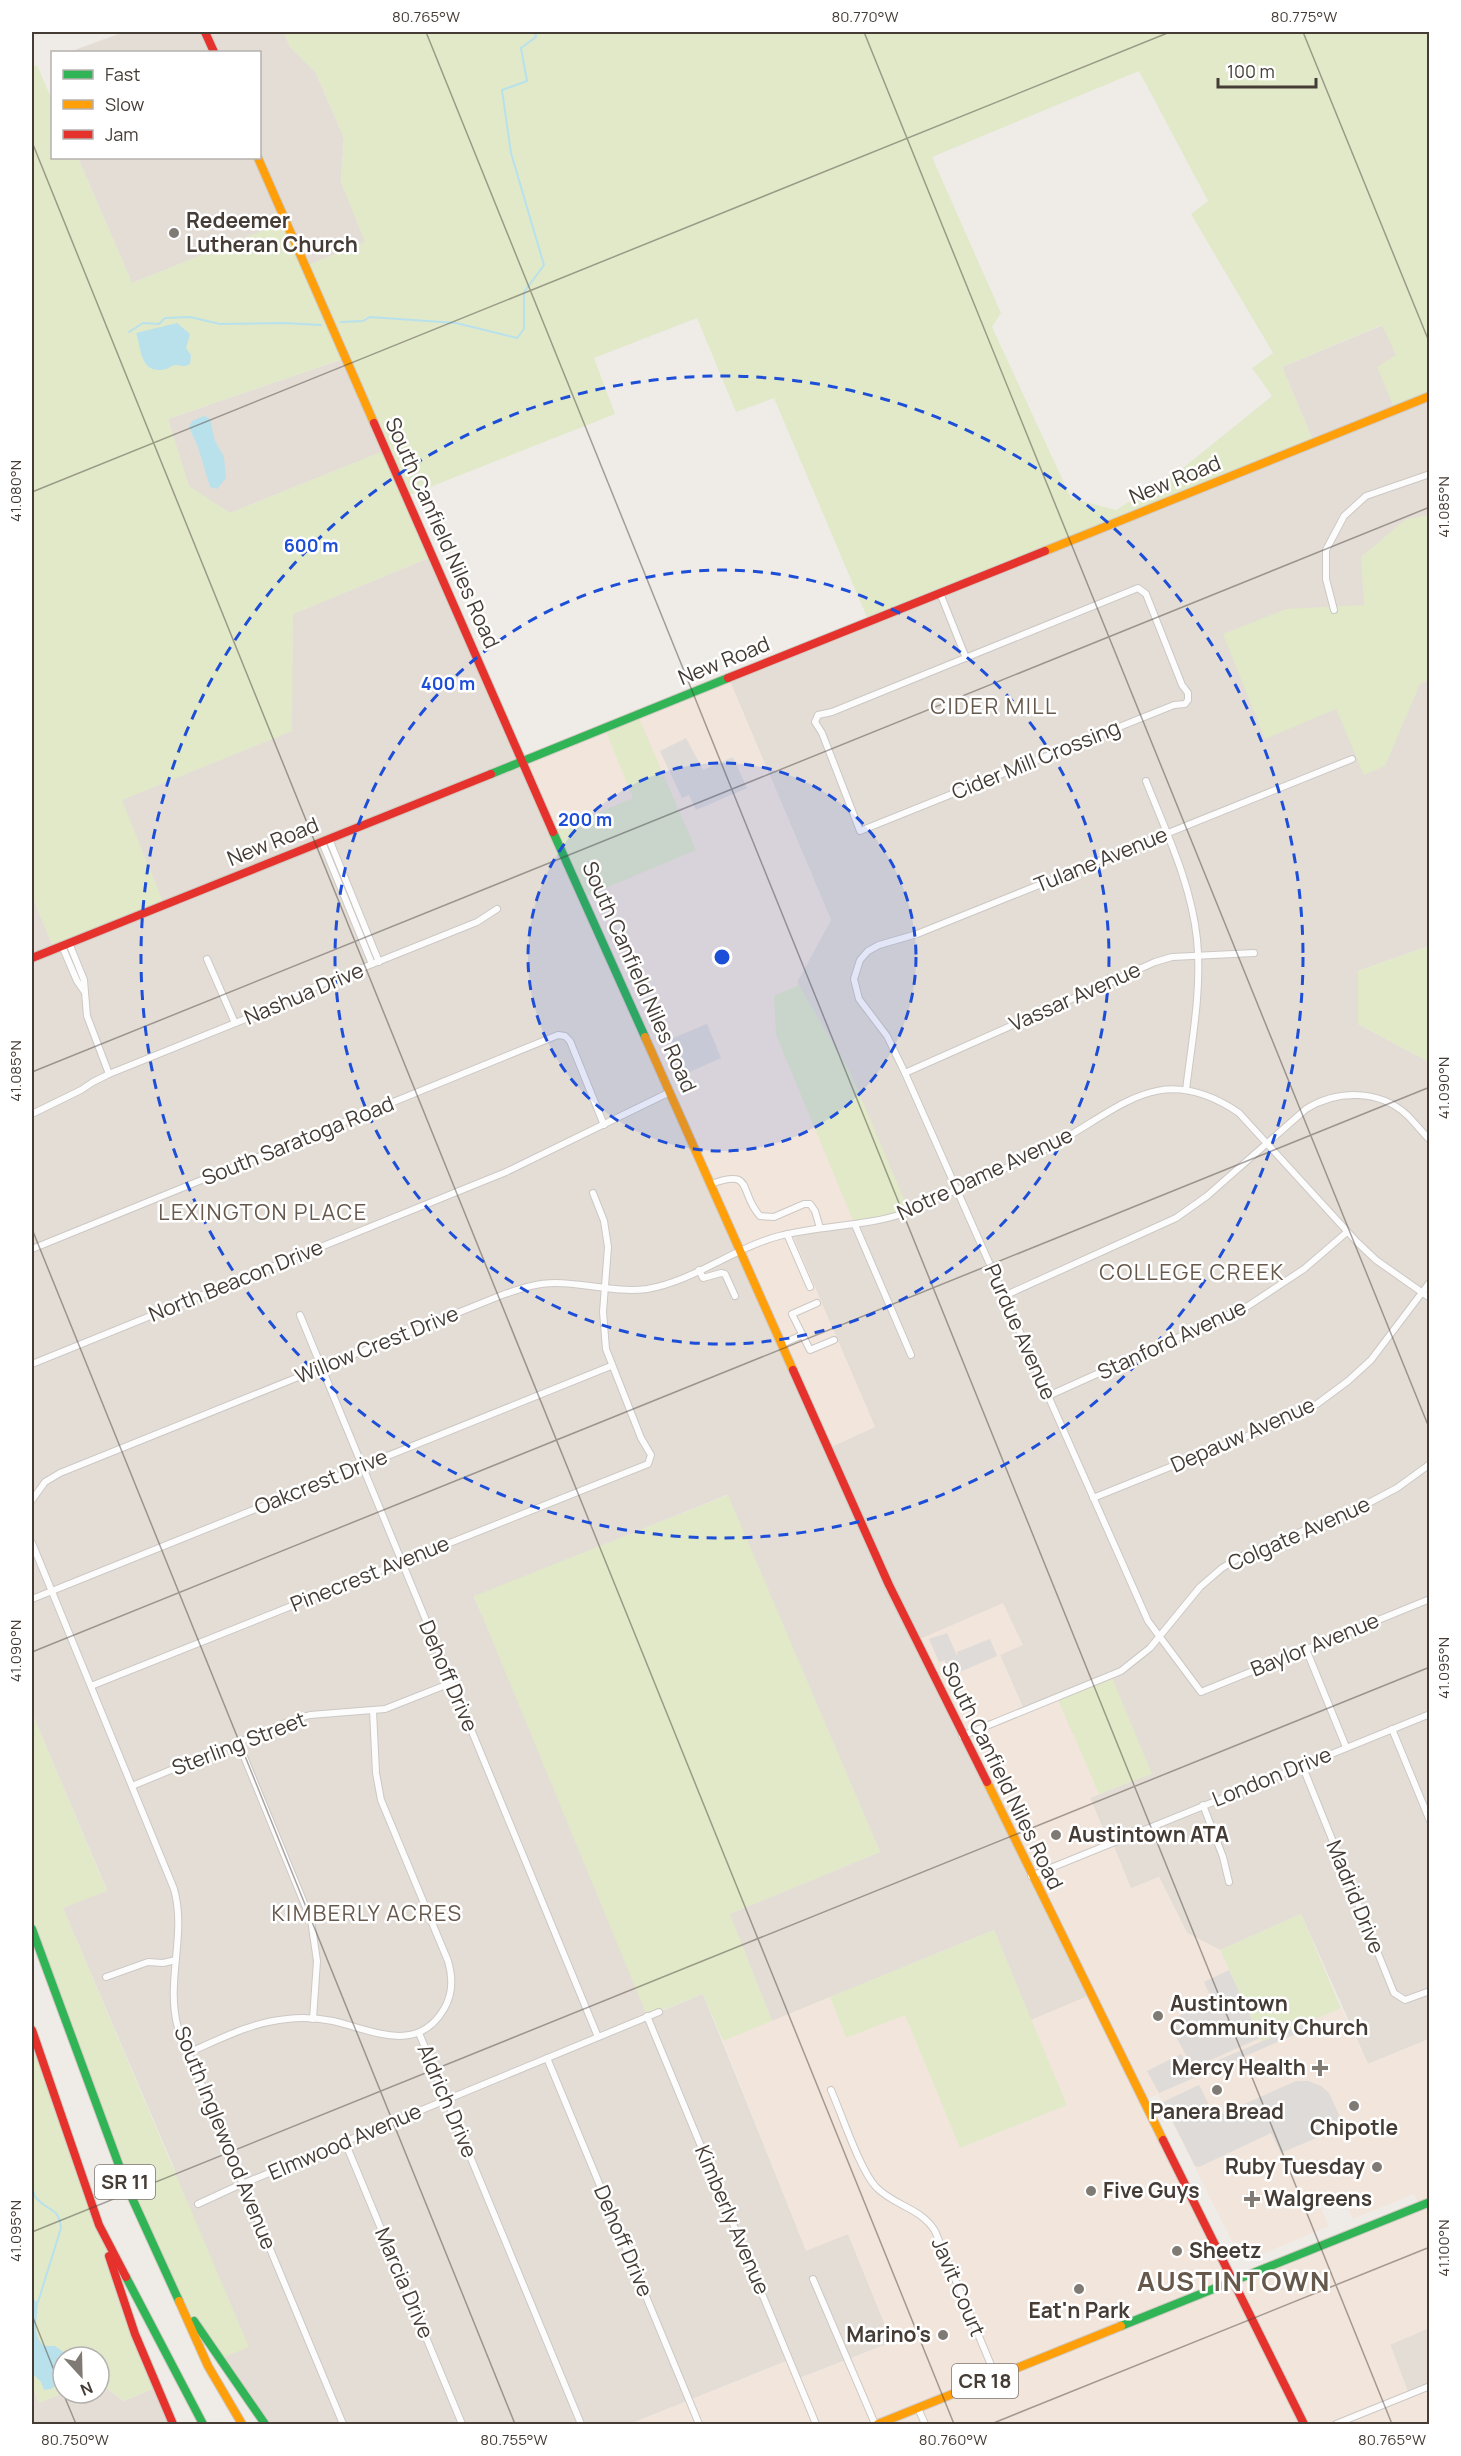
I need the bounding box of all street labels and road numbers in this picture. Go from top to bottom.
street label: South Canfield Niles Road [379,413,507,652]
street label: New Road [1125,448,1225,510]
street label: New Road [674,629,774,691]
street label: Cider Mill Crossing [947,712,1124,806]
street label: New Road [223,810,323,872]
street label: Tulane Avenue [1030,820,1171,899]
street label: South Canfield Niles Road [576,857,704,1096]
street label: Nashua Drive [240,955,368,1031]
street label: Vassar Avenue [1005,955,1145,1038]
street label: South Saratoga Road [197,1089,398,1191]
street label: Notre Dame Avenue [892,1120,1077,1226]
street label: North Beacon Drive [144,1232,327,1328]
street label: Purdue Avenue [978,1259,1063,1404]
street label: Stanford Avenue [1093,1292,1250,1386]
street label: Willow Crest Drive [291,1299,462,1390]
street label: Depauw Avenue [1166,1390,1319,1478]
street label: Oakcrest Drive [250,1442,391,1520]
street label: Colgate Avenue [1223,1489,1374,1577]
street label: Pinecrest Avenue [286,1528,453,1618]
street label: Baylor Avenue [1246,1606,1383,1683]
street label: Dehoff Drive [413,1616,485,1736]
street label: South Canfield Niles Road [936,1657,1070,1894]
street label: Sterling Street [168,1705,310,1781]
street label: London Drive [1208,1739,1335,1813]
street label: Madrid Drive [1320,1836,1391,1957]
street label: South Inglewood Avenue [168,2022,284,2253]
street label: Aldrich Drive [411,2040,484,2162]
street label: Elmwood Avenue [264,2096,425,2186]
street label: Kimberly Avenue [689,2141,777,2299]
road number: SR 11 [95,2165,155,2199]
street label: Dehoff Drive [588,2181,660,2301]
street label: Marcia Drive [369,2223,441,2342]
street label: Javit Court [926,2233,992,2340]
road number: CR 18 [952,2364,1018,2398]

